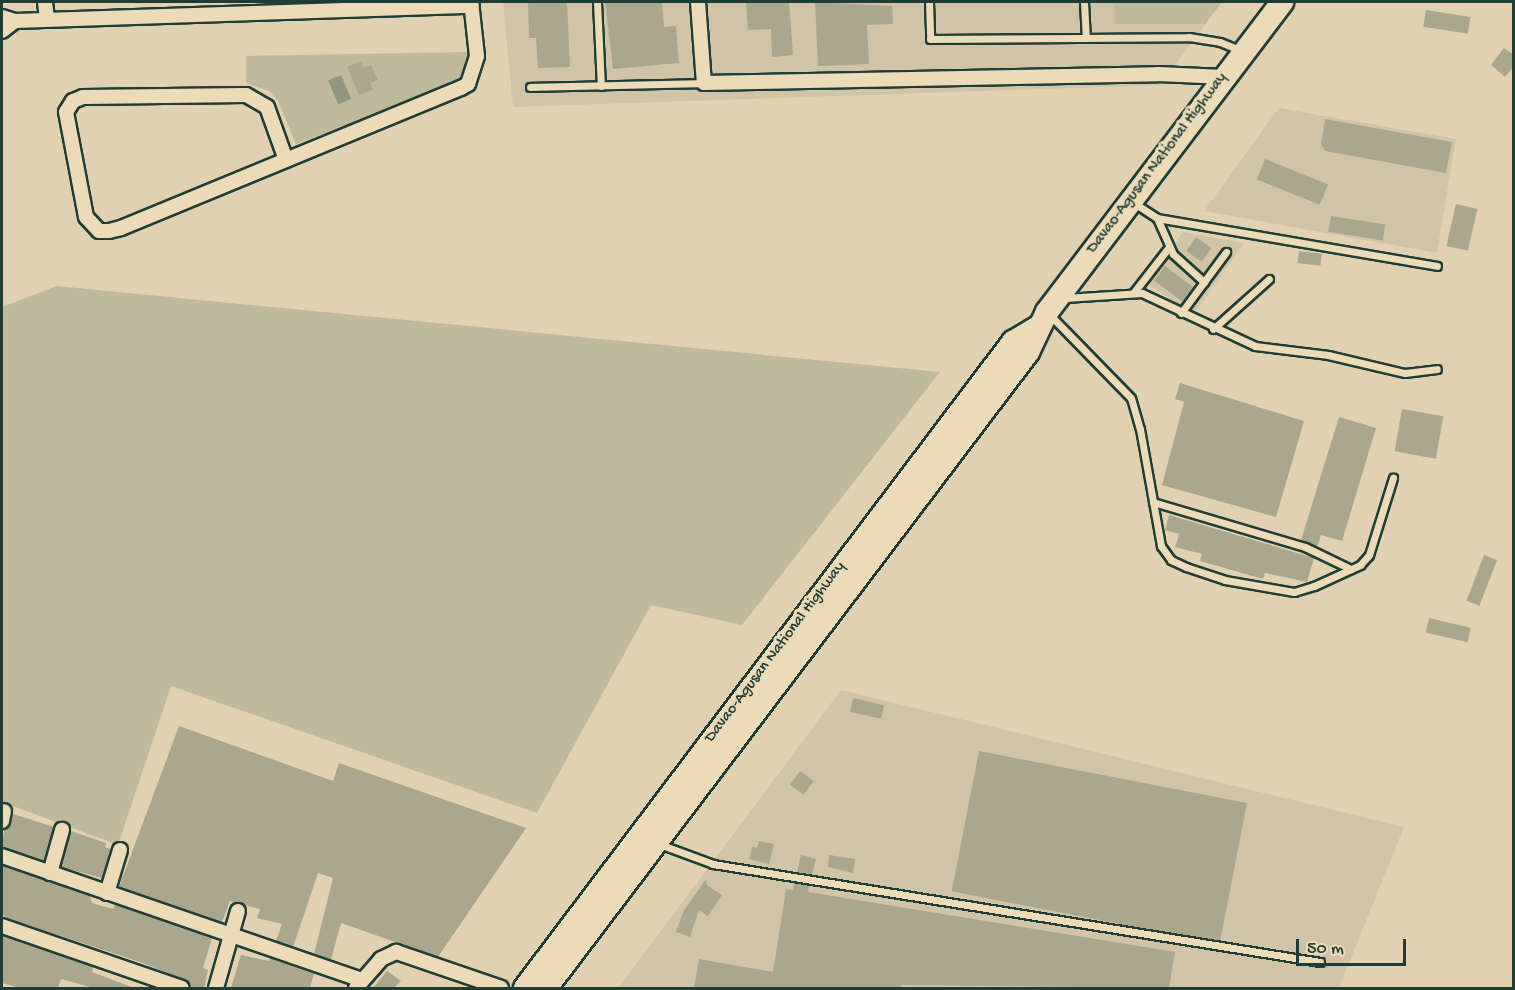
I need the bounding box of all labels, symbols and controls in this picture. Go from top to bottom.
street label: Davao-Agusan National Highway [1084,70,1232,258]
street label: Davao-Agusan National Highway [702,559,850,747]
scale bar [1299,927,1408,965]
text: 50 m [1307,939,1344,960]

